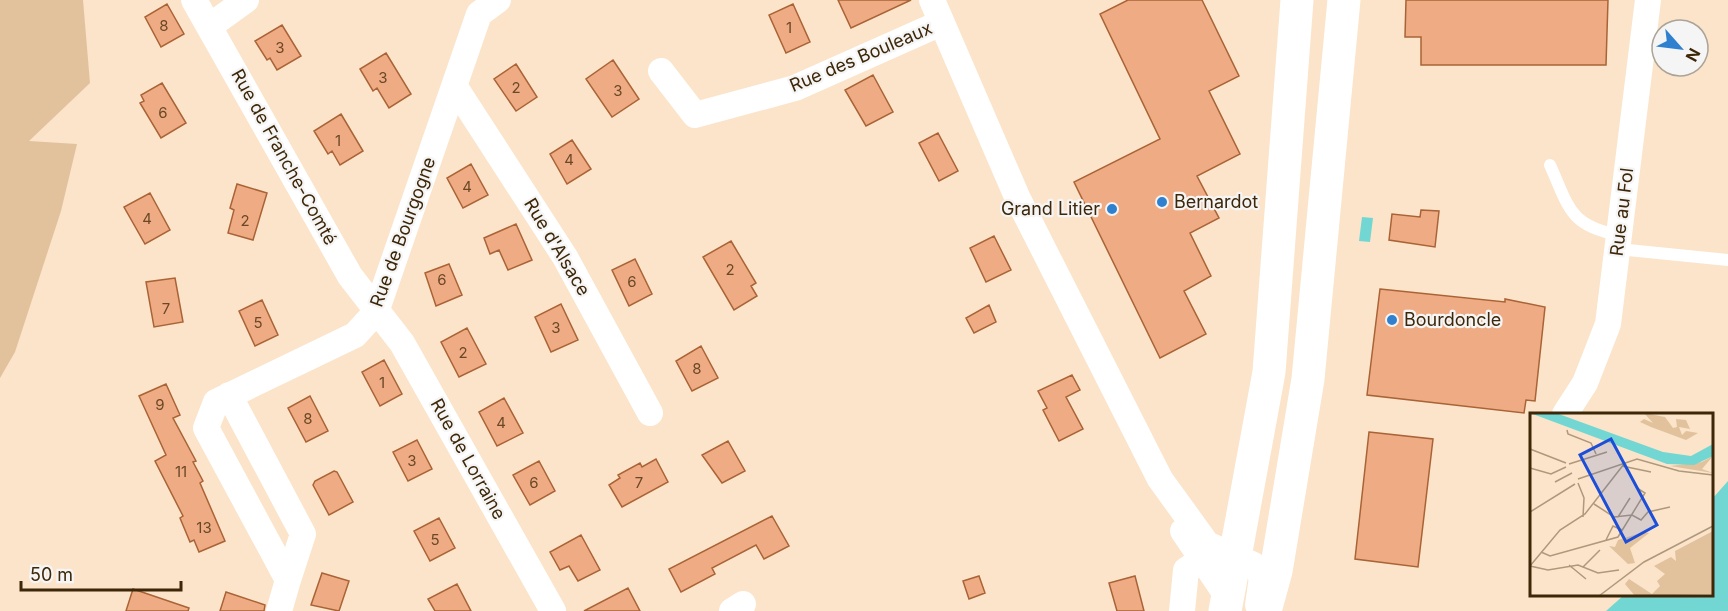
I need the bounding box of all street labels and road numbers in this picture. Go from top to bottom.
street label: Rue des Bouleaux [786,17,935,96]
street label: Rue de Franche-Comté [227,65,342,248]
street label: Rue de Bourgogne [366,154,439,310]
street label: Rue au Fol [1606,167,1637,257]
street label: Rue d'Alsace [520,194,595,299]
street label: Rue de Lorraine [427,395,510,523]

